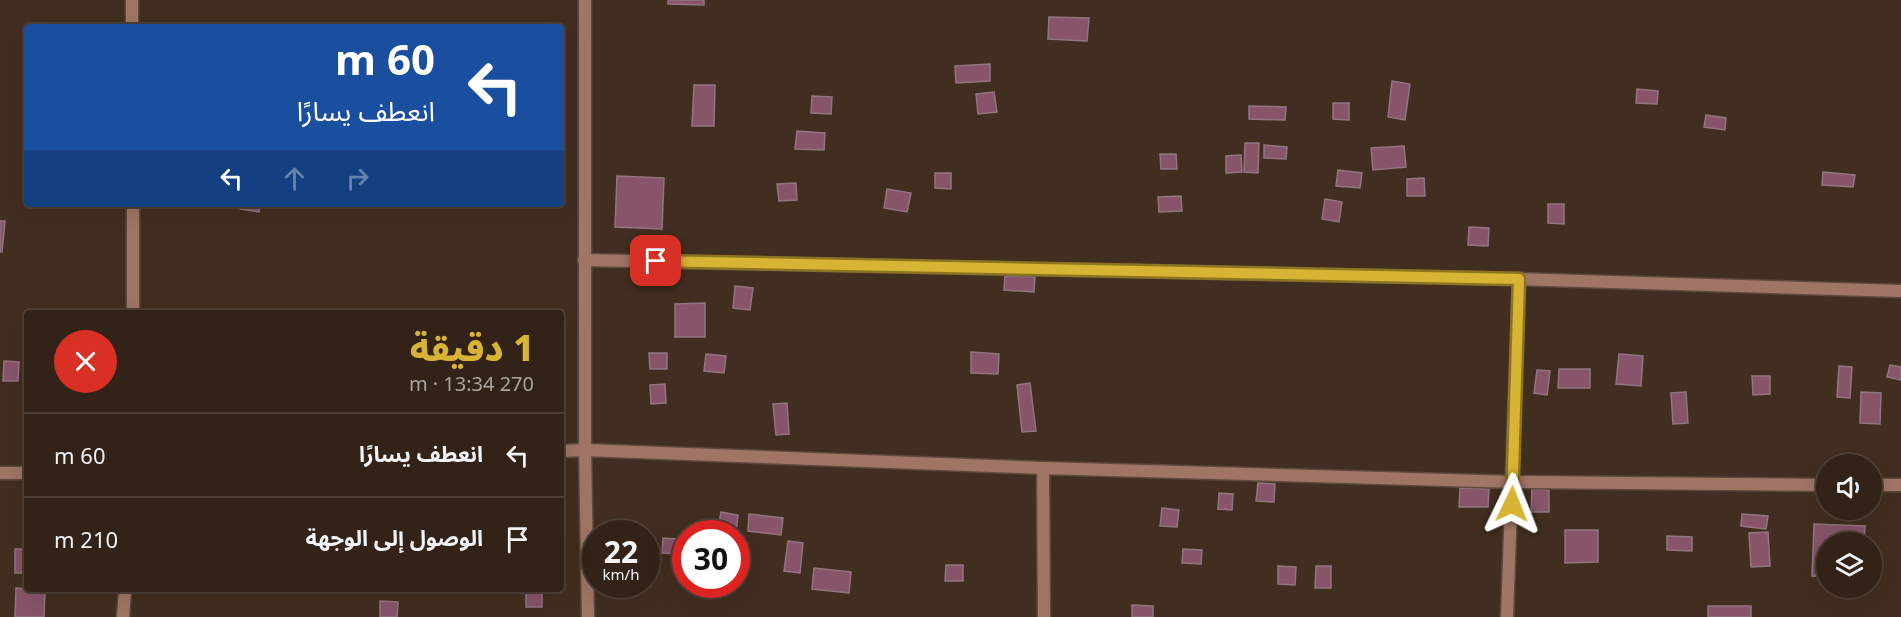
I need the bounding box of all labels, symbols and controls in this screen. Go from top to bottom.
text: 60 m [335,30,435,87]
icon: left [456,48,534,126]
text: انعطف يسارًا [297,92,435,129]
icon: left [215,162,248,195]
icon: ahead [278,162,311,195]
icon: right [341,162,374,195]
pin [630,235,681,286]
icon: arrive [639,244,672,277]
text: 1 دقيقة [410,323,534,372]
button: close [54,330,117,393]
text: 270 m · 13:34 [409,370,534,397]
text: انعطف يسارًا [359,438,483,468]
icon: left [501,439,534,472]
text: 60 m [54,440,105,470]
map controls [1816,454,1882,598]
button: sound [1816,454,1882,520]
position arrow [1480,472,1544,536]
speed limit sign: 30 [672,520,750,598]
text: الوصول إلى الوجهة [305,522,483,552]
icon: arrive [501,523,534,556]
text: 210 m [54,524,118,554]
text: 22 [604,531,638,572]
button: layers [1816,532,1882,598]
text: km/h [603,564,639,584]

